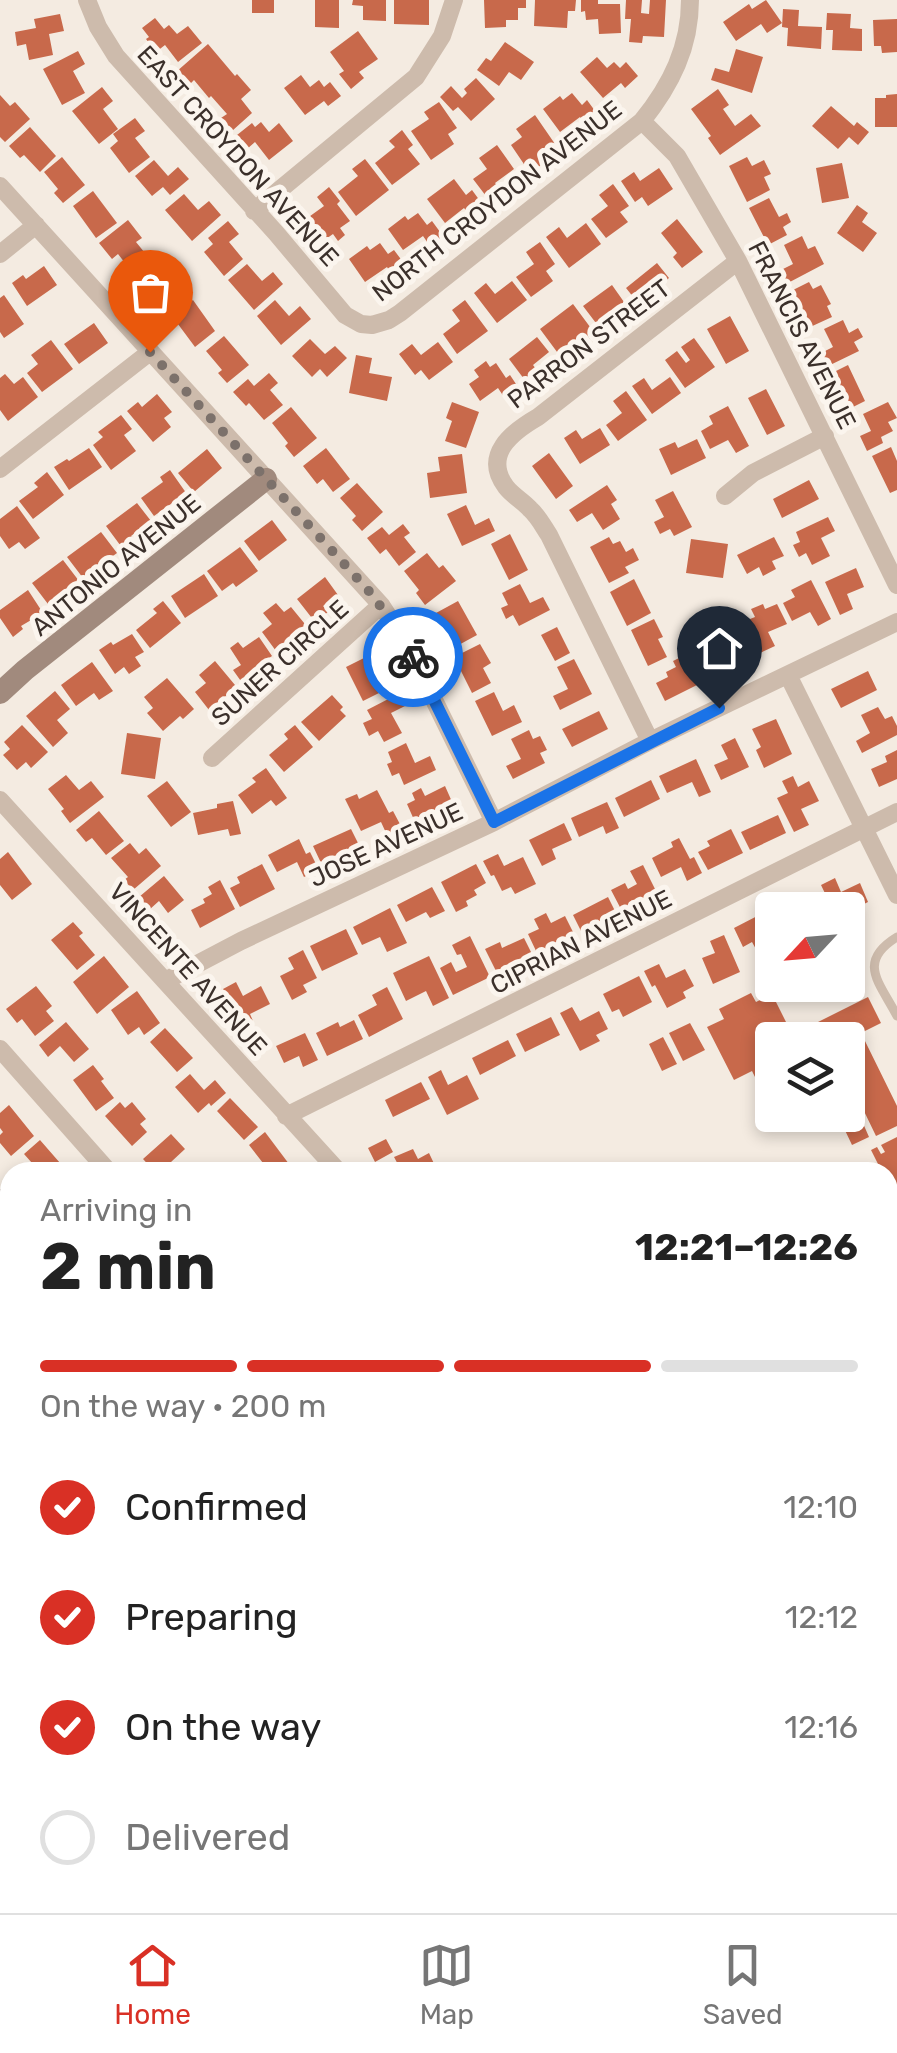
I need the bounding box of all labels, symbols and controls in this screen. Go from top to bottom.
street label: EAST CROYDON AVENUE [131,40,345,272]
street label: NORTH CROYDON AVENUE [367,95,627,307]
street label: FRANCIS AVENUE [742,236,862,434]
pin [108,250,193,353]
icon: bag [123,265,178,320]
street label: PARRON STREET [502,273,676,415]
street label: ANTONIO AVENUE [26,488,206,642]
street label: SUNER CIRCLE [206,594,354,732]
pin [677,606,762,709]
courier [363,607,463,707]
icon: home [692,621,747,676]
icon: bike [386,630,441,685]
street label: JOSE AVENUE [305,797,467,893]
street label: VINCENTE AVENUE [103,877,273,1061]
street label: CIPRIAN AVENUE [486,884,676,1000]
north arrow [755,892,865,1002]
map controls [755,892,865,1132]
button: layers [755,1022,865,1132]
text: Arriving in [40,1191,192,1229]
text: 12:21–12:26 [635,1224,858,1270]
text: 2 min [40,1228,216,1305]
text: On the way · 200 m [40,1387,327,1425]
icon: check [40,1480,95,1535]
text: Confirmed [125,1484,308,1530]
text: 12:10 [783,1488,858,1526]
icon: check [40,1590,95,1645]
text: Preparing [125,1594,298,1640]
text: 12:12 [785,1598,858,1636]
icon: check [40,1700,95,1755]
text: On the way [125,1704,321,1750]
text: 12:16 [784,1708,858,1746]
text: Delivered [125,1814,290,1860]
tab: Home [114,1938,191,2031]
tab: Map [419,1938,474,2031]
tab: Saved [703,1938,783,2031]

